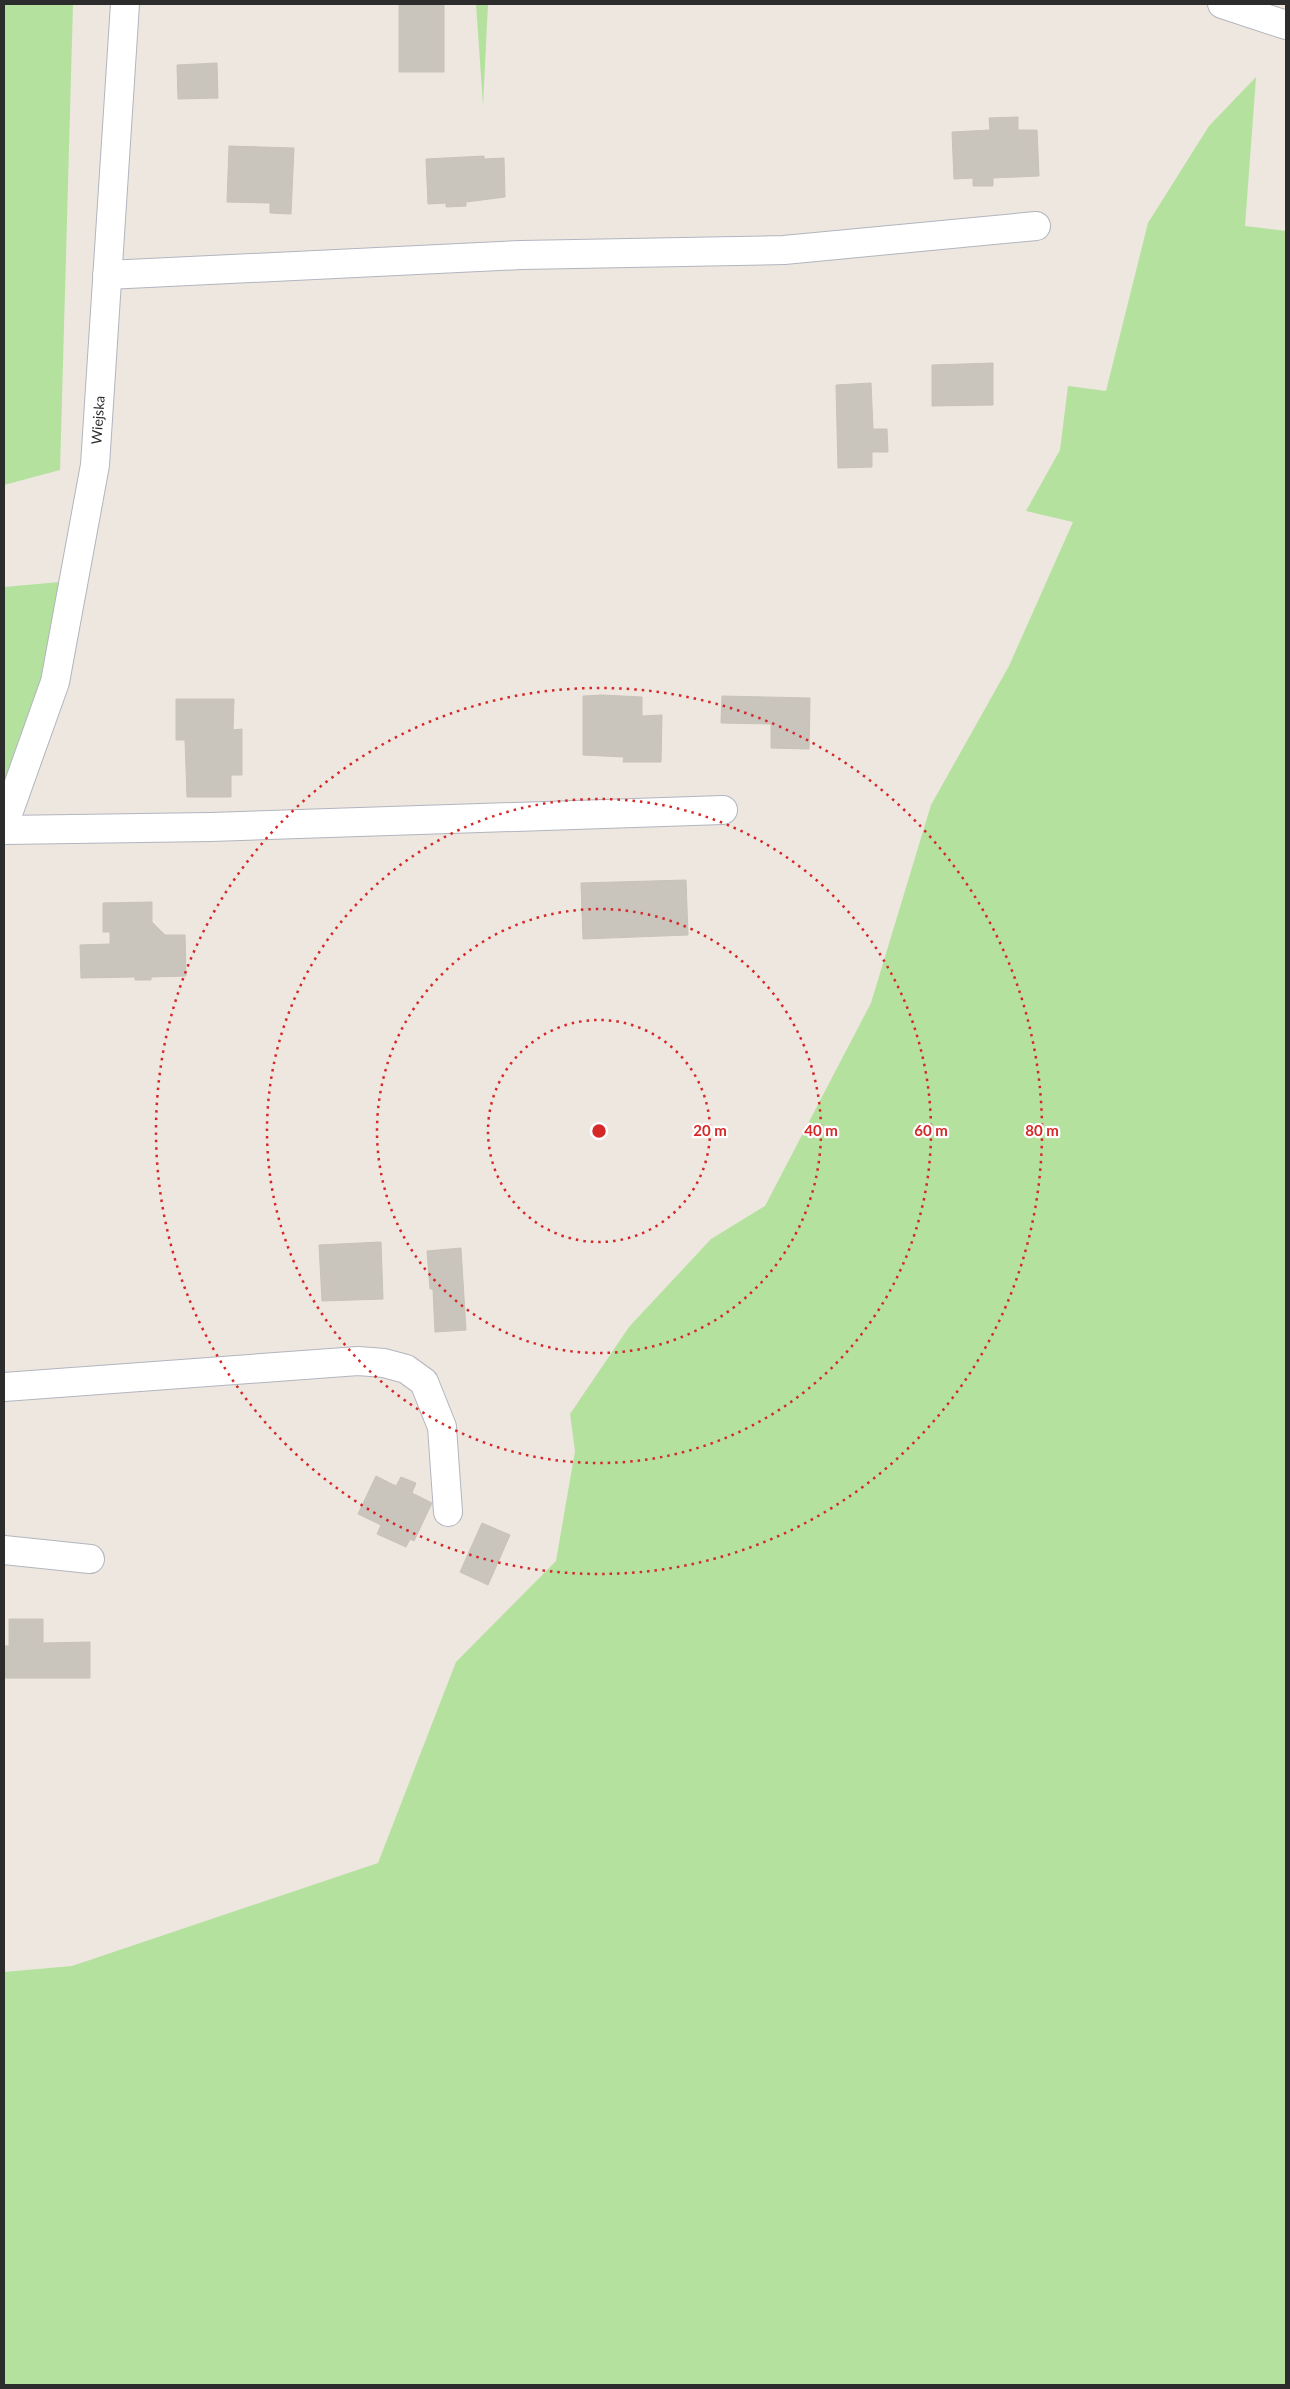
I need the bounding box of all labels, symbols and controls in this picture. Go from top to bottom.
street label: Wiejska [87,395,108,445]
text: 20 m [693,1121,727,1139]
text: 40 m [804,1121,838,1139]
text: 60 m [914,1121,948,1139]
text: 80 m [1025,1121,1059,1139]
centre of rings [590,1122,608,1140]

